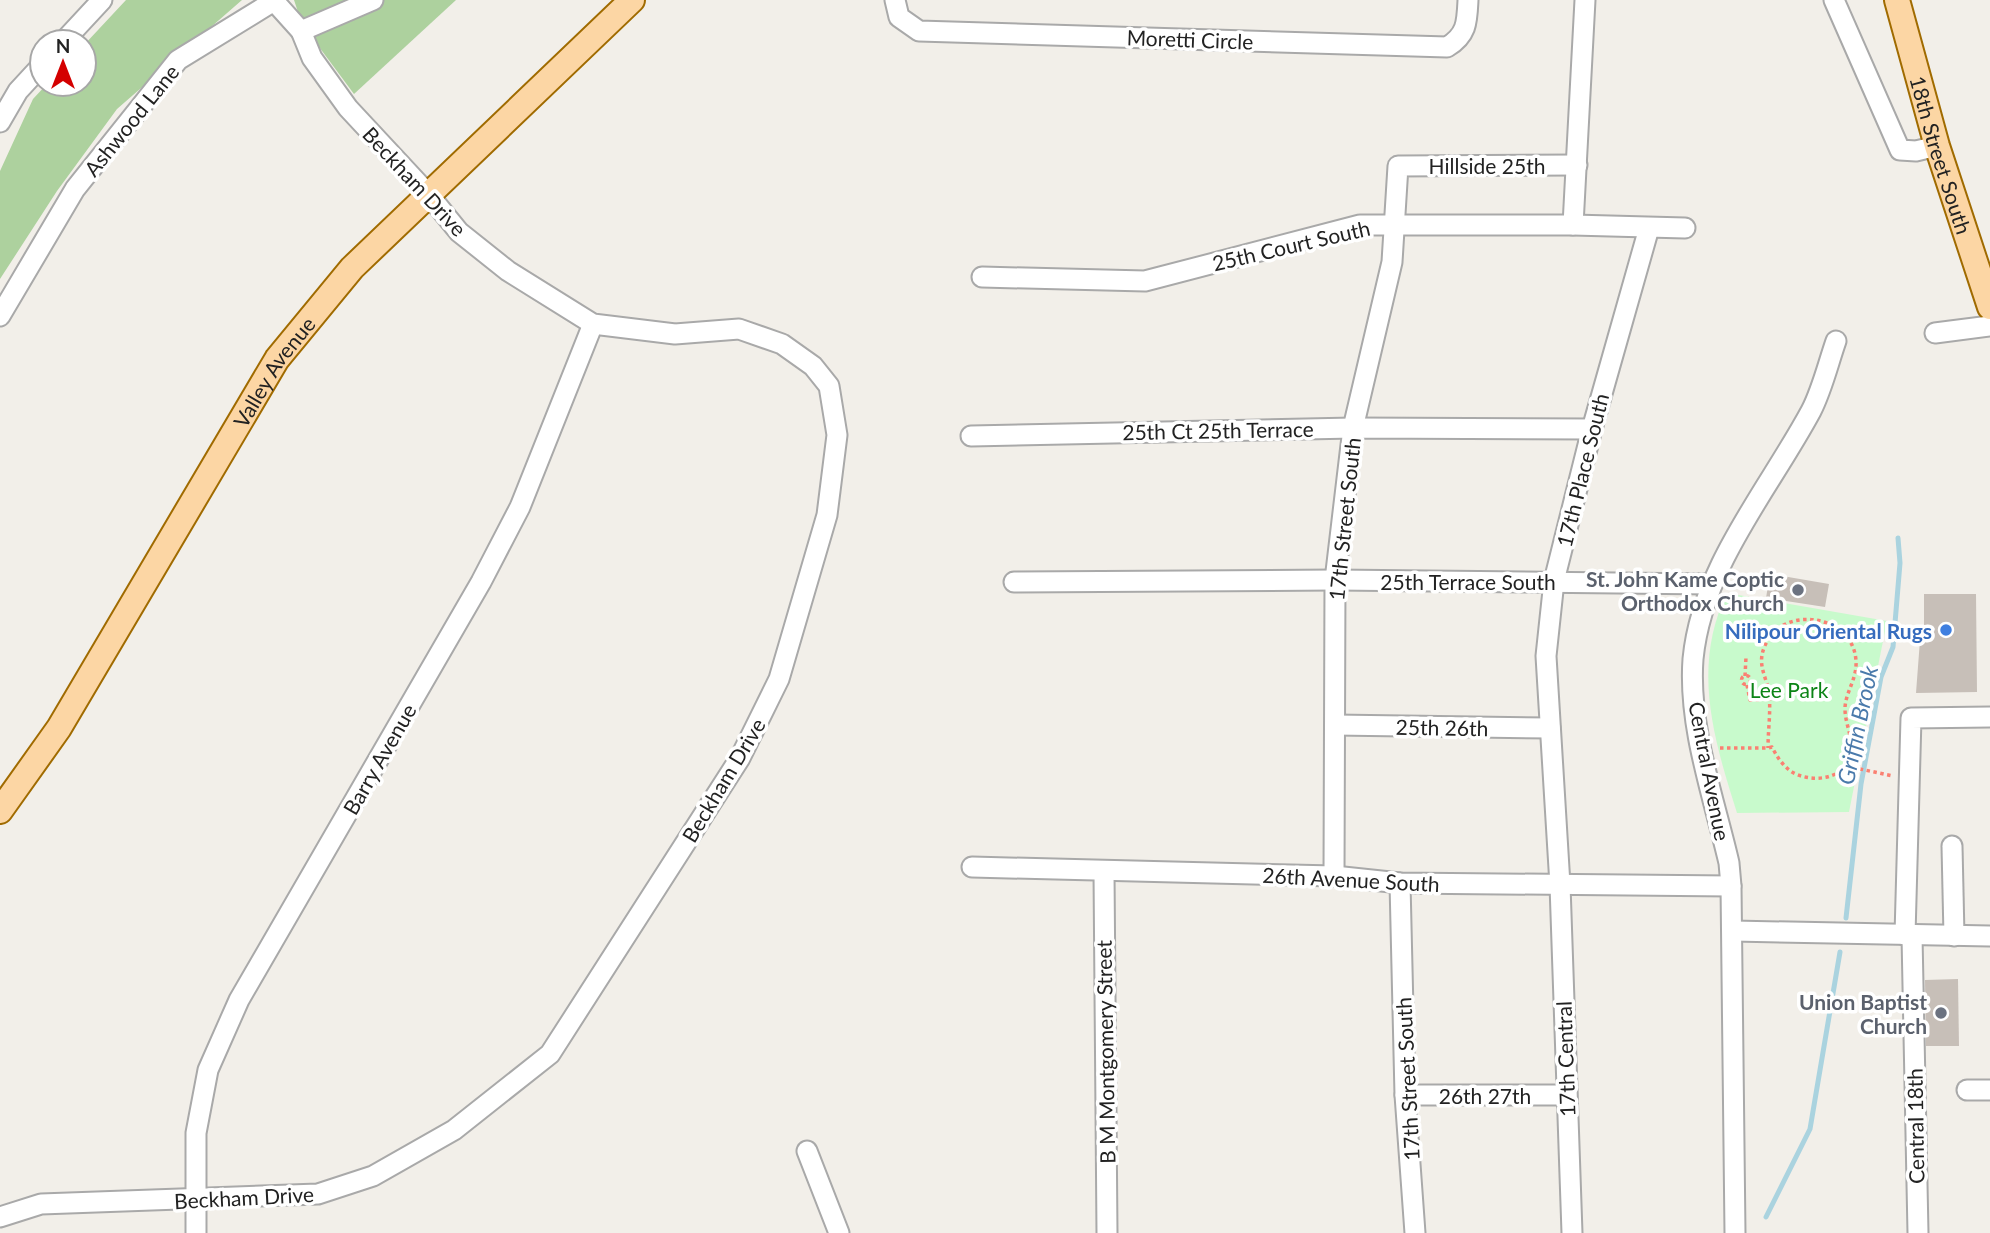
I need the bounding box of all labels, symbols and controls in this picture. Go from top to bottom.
street label: Moretti Circle [1126,24,1254,54]
north arrow [28,28,98,98]
text: N [56,34,70,57]
street label: Ashwood Lane [78,59,184,181]
street label: 18th Street South [1906,73,1978,237]
street label: Beckham Drive [358,121,472,241]
street label: Hillside 25th [1429,153,1545,178]
street label: 25th Court South [1210,215,1372,275]
street label: Valley Avenue [227,311,320,431]
street label: 17th Place South [1551,391,1613,549]
street label: 25th Ct 25th Terrace [1122,416,1314,444]
street label: 17th Street South [1323,436,1365,602]
place label: St. John Kame Coptic Orthodox Church [1586,566,1784,615]
street label: 25th Terrace South [1380,569,1556,594]
marker: St. John Kame Coptic Orthodox Church [1790,582,1806,598]
place label: Nilipour Oriental Rugs [1725,618,1932,643]
marker: Nilipour Oriental Rugs [1938,622,1954,638]
water label: Griffin Brook [1831,662,1883,787]
park label: Lee Park [1750,677,1829,702]
street label: Barry Avenue [337,699,421,819]
street label: Central Avenue [1684,699,1736,843]
street label: Beckham Drive [676,714,770,846]
street label: 25th 26th [1395,714,1489,740]
street label: 26th Avenue South [1262,862,1440,896]
street label: B M Montgomery Street [1091,940,1119,1164]
place label: Union Baptist Church [1799,989,1927,1038]
street label: 17th Street South [1390,997,1424,1161]
street label: 17th Central [1550,1001,1580,1117]
marker: Union Baptist Church [1933,1005,1949,1021]
street label: Central 18th [1901,1068,1929,1184]
street label: 26th 27th [1439,1083,1531,1108]
street label: Beckham Drive [173,1181,315,1213]

